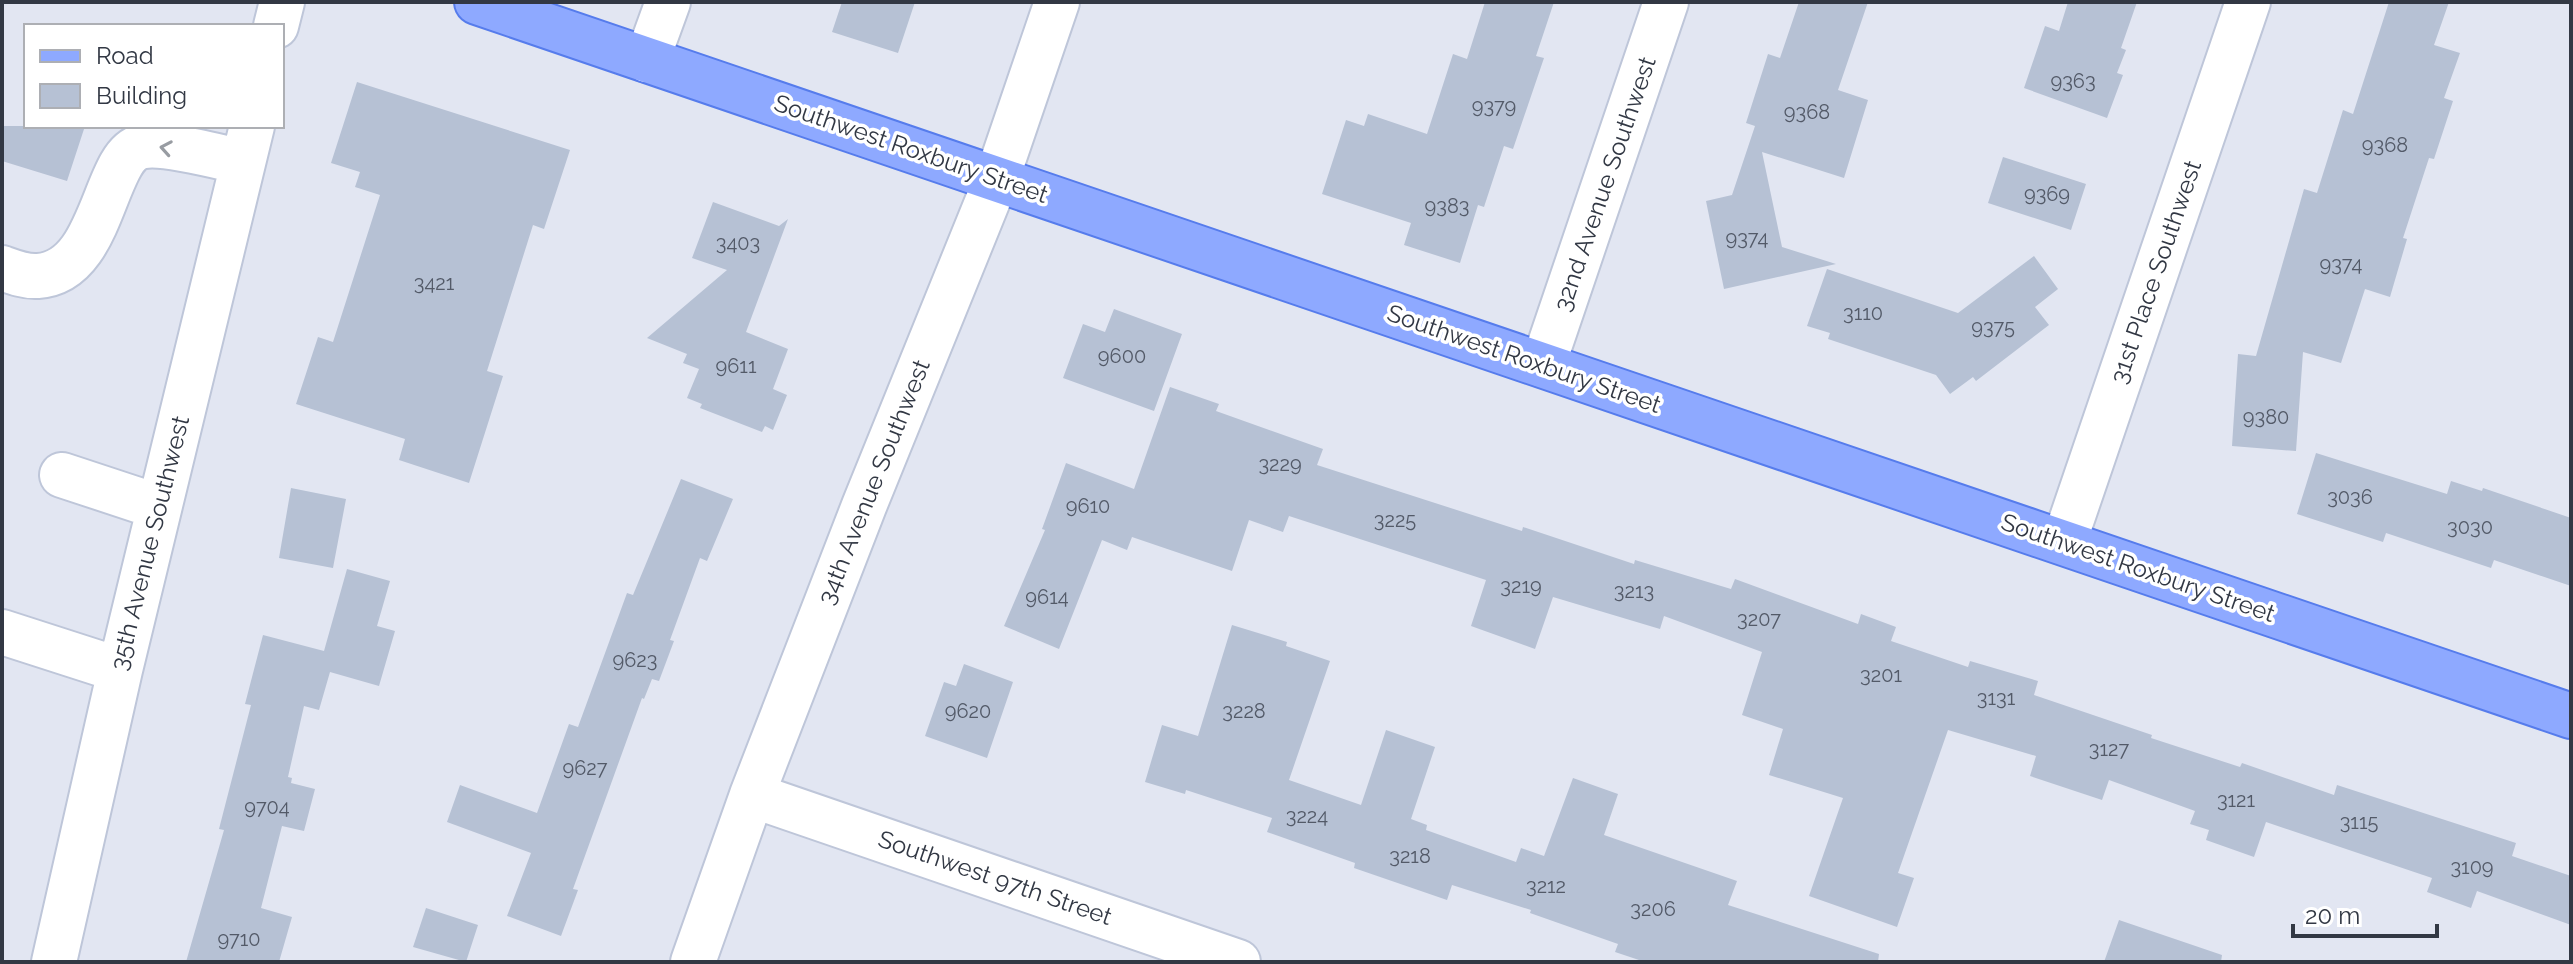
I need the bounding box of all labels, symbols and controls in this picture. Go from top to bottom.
legend [24,24,284,128]
text: Road [96,41,154,70]
street label: 32nd Avenue Southwest [1547,53,1662,315]
house number: 9363 [2050,69,2096,93]
text: Building [96,81,187,110]
street label: Southwest Roxbury Street [771,88,1052,209]
house number: 9379 [1472,94,1516,118]
house number: 9368 [1784,100,1830,124]
house number: 9368 [2362,133,2408,157]
one-way arrow [160,140,173,157]
street label: 31st Place Southwest [2104,156,2207,387]
house number: 9369 [2024,182,2070,206]
house number: 9383 [1425,194,1469,218]
house number: 9374 [1726,226,1769,250]
house number: 3403 [716,231,760,255]
house number: 9374 [2320,252,2363,276]
house number: 3421 [414,271,455,295]
street label: Southwest Roxbury Street [1384,298,1665,419]
house number: 3110 [1843,301,1883,325]
house number: 9375 [1971,315,2015,339]
house number: 9600 [1098,344,1146,368]
house number: 9611 [716,354,757,378]
street label: 34th Avenue Southwest [811,355,936,608]
house number: 9380 [2243,405,2289,429]
street label: 35th Avenue Southwest [104,413,195,673]
house number: 3229 [1258,452,1302,476]
house number: 3036 [2327,485,2373,509]
house number: 9610 [1066,494,1110,518]
street label: Southwest Roxbury Street [1998,507,2279,628]
house number: 3225 [1374,508,1416,532]
house number: 3030 [2447,515,2493,539]
house number: 3219 [1500,574,1542,598]
house number: 3213 [1614,579,1654,603]
house number: 9614 [1025,585,1069,609]
house number: 3207 [1737,607,1781,631]
house number: 9623 [613,648,657,672]
house number: 3201 [1860,663,1902,687]
house number: 3131 [1977,686,2016,710]
house number: 9620 [945,699,991,723]
house number: 3228 [1222,699,1266,723]
house number: 3127 [2089,737,2129,761]
house number: 9627 [563,756,608,780]
house number: 3121 [2217,788,2256,812]
house number: 9704 [244,795,290,819]
house number: 3224 [1286,804,1328,828]
house number: 3115 [2340,810,2378,834]
street label: Southwest 97th Street [875,824,1116,931]
house number: 3218 [1389,844,1431,868]
house number: 3109 [2450,855,2494,879]
house number: 3212 [1526,874,1566,898]
scale bar [2293,888,2437,938]
house number: 3206 [1630,897,1676,921]
text: 20 m [2305,901,2360,930]
house number: 9710 [217,927,261,951]

